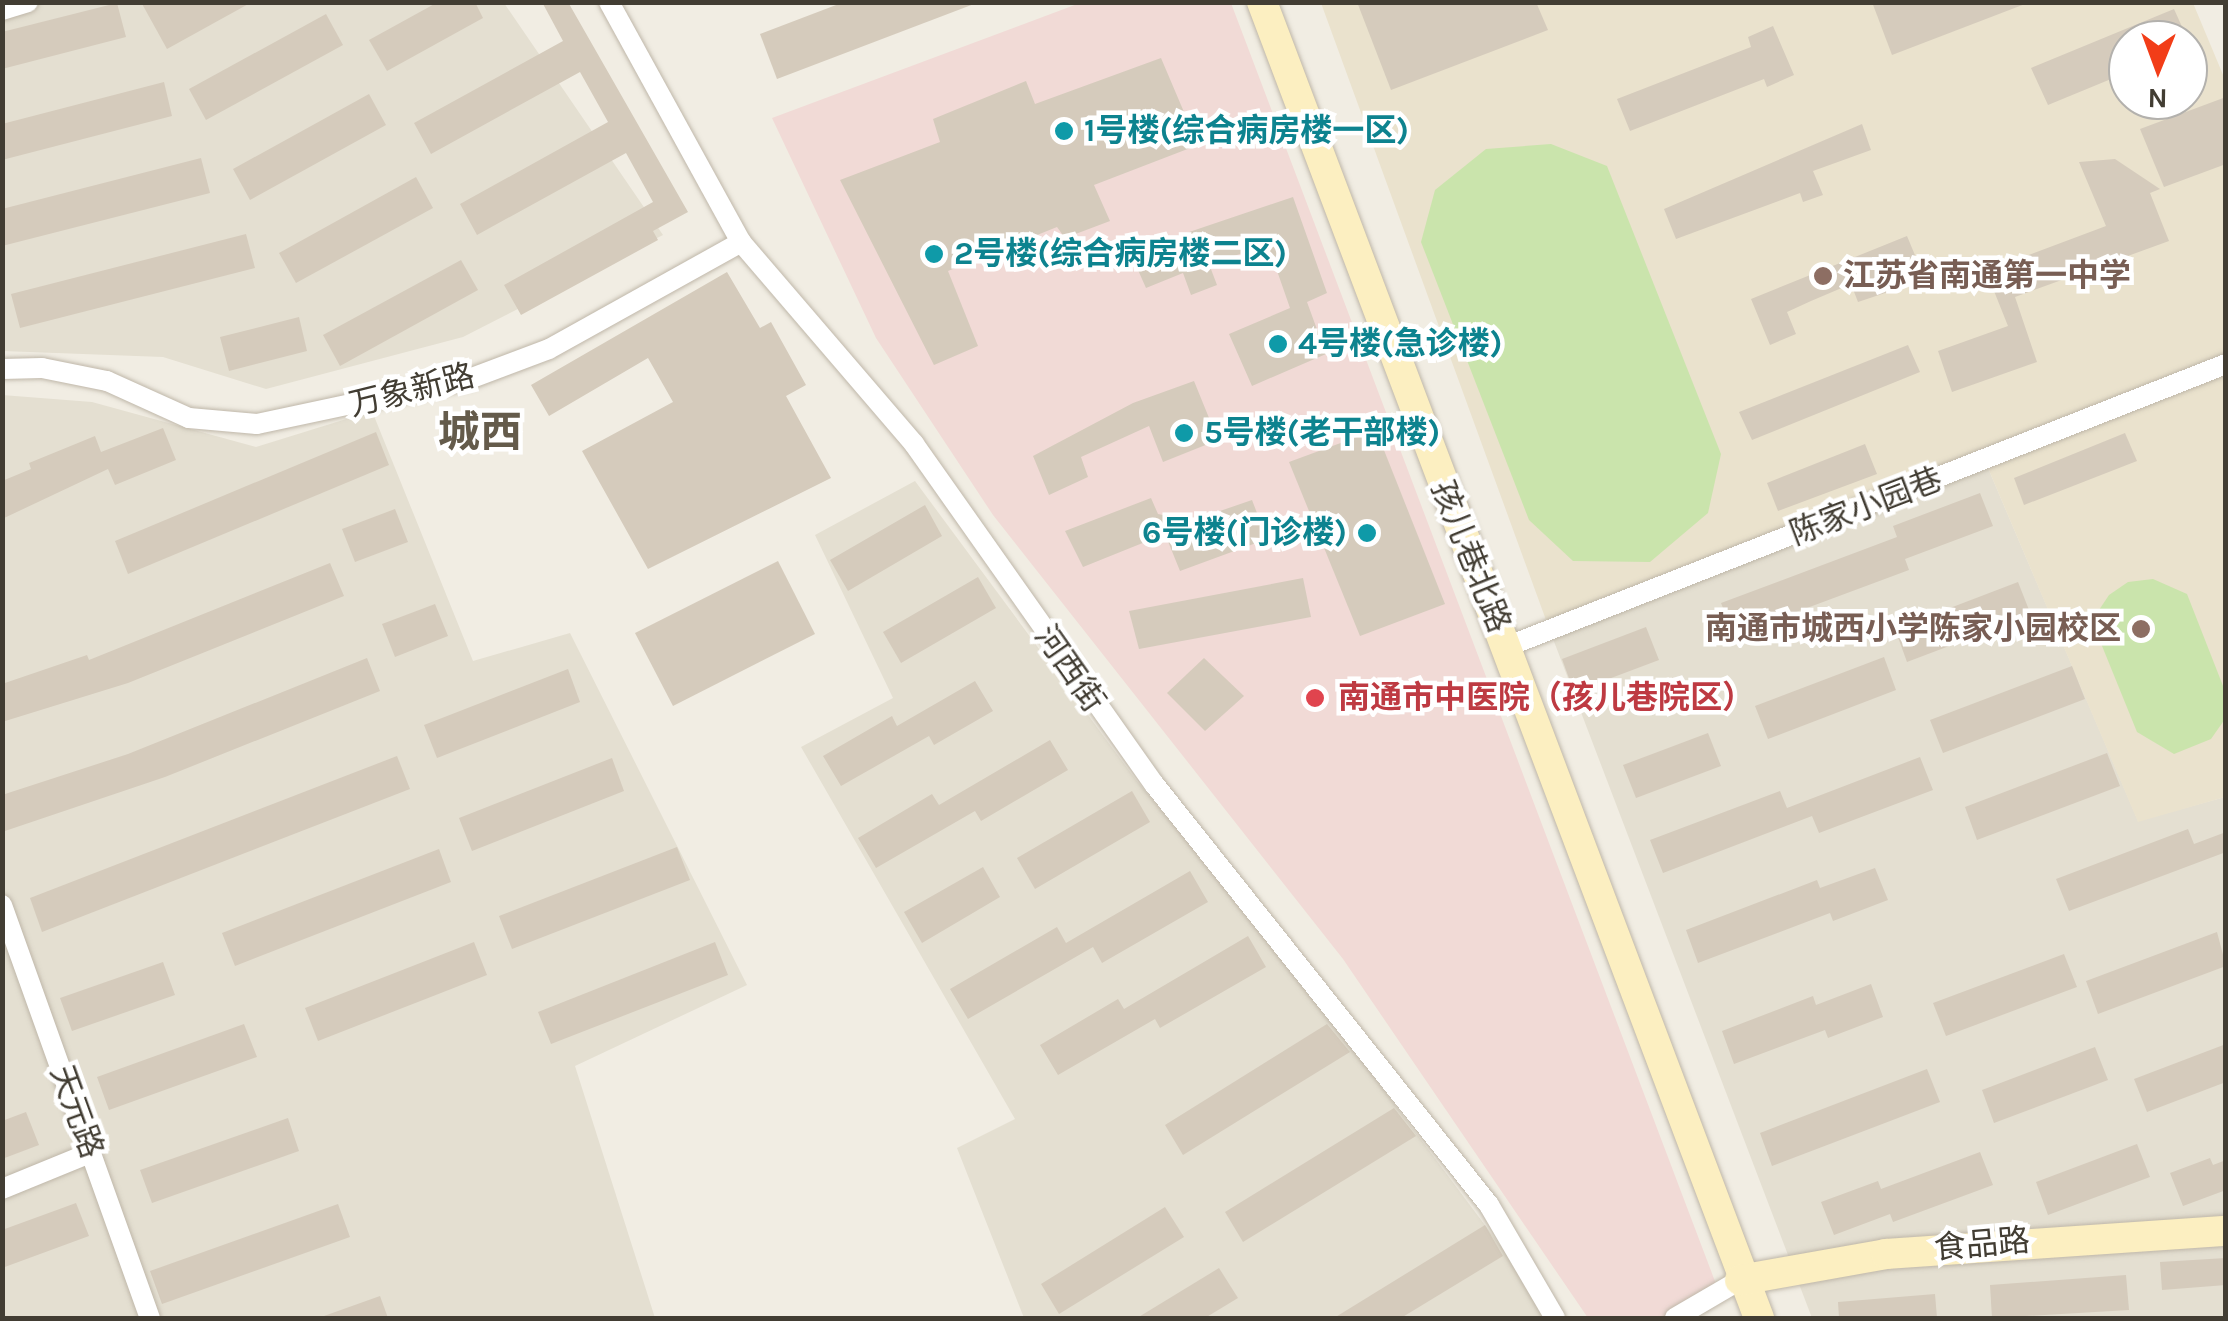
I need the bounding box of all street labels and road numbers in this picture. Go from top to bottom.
street label: 万象新路 [345,357,479,425]
street label: 陈家小园巷 [1784,460,1948,554]
street label: 孩儿巷北路 [1422,476,1518,638]
street label: 河西街 [1026,619,1112,719]
street label: 天元路 [42,1060,110,1164]
street label: 食品路 [1933,1222,2031,1268]

